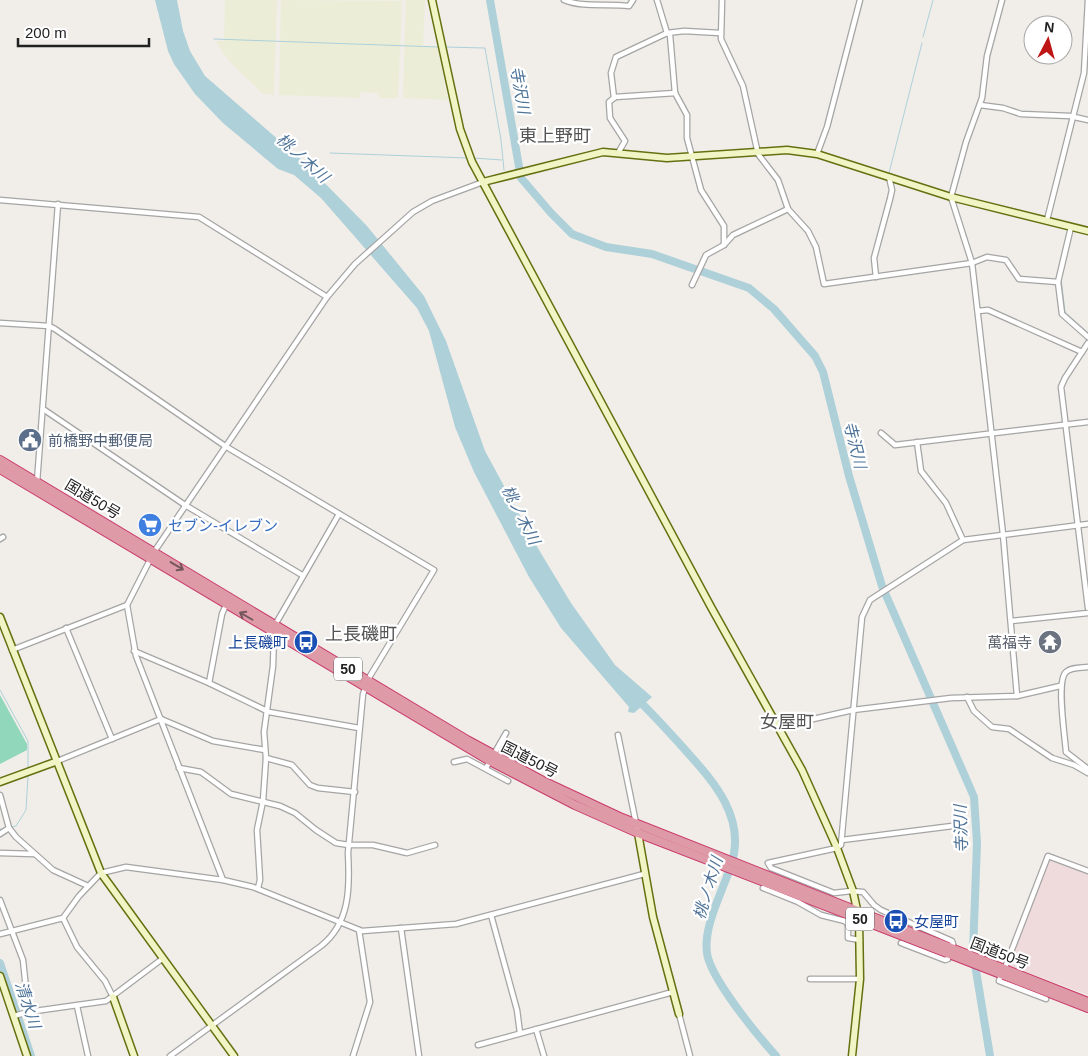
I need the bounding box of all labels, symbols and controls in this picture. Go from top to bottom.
scale bar [18,15,149,47]
north arrow [1023,15,1073,65]
text: N [1043,19,1055,36]
text: 200 m [25,24,67,41]
water label: 寺沢川 [507,65,533,117]
district label: 東上野町 [519,126,591,146]
water label: 桃ノ木川 [274,130,334,187]
water label: 寺沢川 [841,420,870,472]
public building icon: 前橋野中郵便局 [17,427,43,453]
place label: 前橋野中郵便局 [48,432,153,449]
street label: 国道50号 [62,476,124,522]
water label: 桃ノ木川 [499,483,544,549]
supermarket icon: セブン-イレブン [137,512,163,538]
place label: セブン-イレブン [168,517,278,534]
one-way arrow [170,561,184,571]
one-way arrow [239,611,254,621]
district label: 上長磯町 [325,624,397,644]
bus stop icon: 上長磯町 [293,629,319,655]
temple icon: 萬福寺 [1037,629,1063,655]
place label: 上長磯町 [228,634,288,651]
place label: 萬福寺 [987,634,1032,651]
road number: 50 [334,658,362,681]
district label: 女屋町 [760,712,814,732]
street label: 国道50号 [499,737,561,781]
water label: 寺沢川 [952,803,970,853]
water label: 桃ノ木川 [691,853,726,921]
road number: 50 [846,908,874,931]
bus stop icon: 女屋町 [883,908,909,934]
place label: 女屋町 [914,913,959,930]
street label: 国道50号 [968,934,1032,972]
water label: 清水川 [12,980,44,1032]

